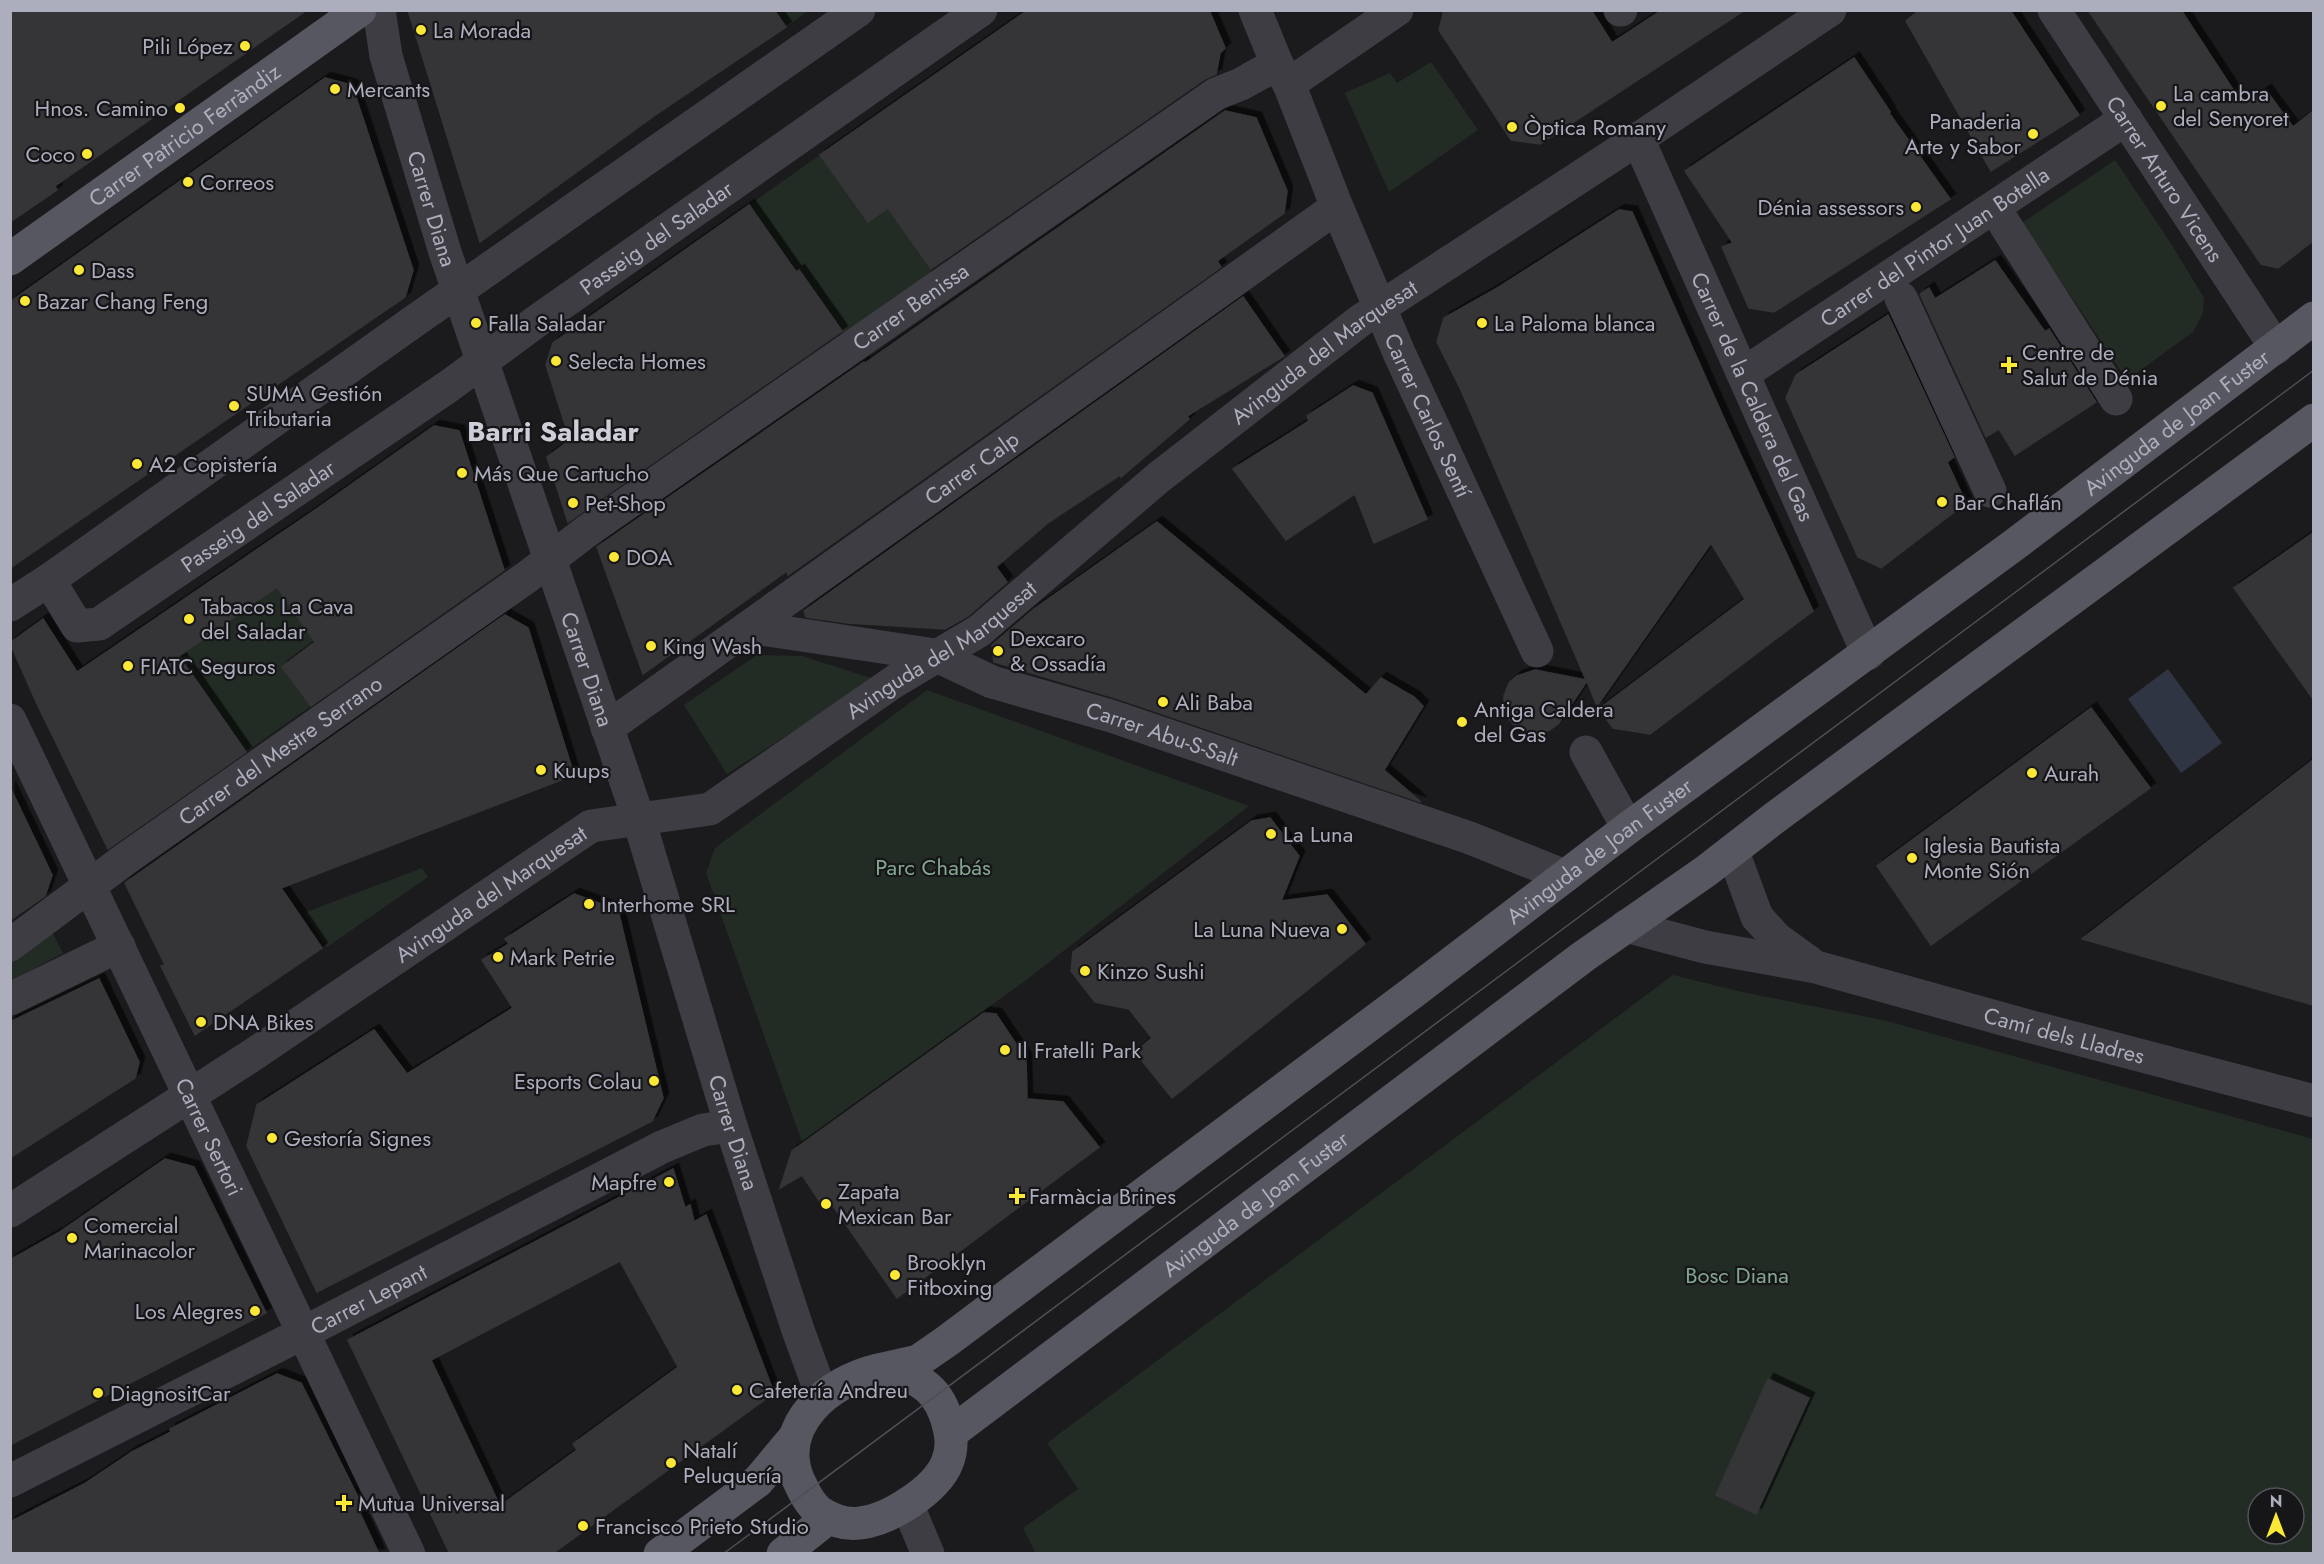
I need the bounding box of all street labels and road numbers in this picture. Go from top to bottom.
street label: Carrer Patricio Ferràndiz [82,56,287,214]
street label: Carrer Arturo Vicens [2098,89,2231,269]
street label: Carrer Diana [399,147,465,271]
street label: Carrer del Pintor Juan Botella [1813,159,2056,335]
street label: Passeig del Saladar [573,172,740,302]
street label: Carrer Benissa [846,255,975,358]
street label: Carrer de la Caldera del Gas [1683,267,1823,526]
street label: Avinguda del Marquesat [1224,271,1424,432]
street label: Carrer Carlos Sentí [1377,328,1480,504]
street label: Avinguda de Joan Fuster [2077,341,2276,503]
street label: Carrer Calp [918,423,1025,512]
street label: Passeig del Saladar [174,452,342,580]
street label: Avinguda del Marquesat [839,572,1044,727]
street label: Carrer Diana [553,607,622,731]
street label: Carrer del Mestre Serrano [172,668,389,833]
street label: Carrer Abu-S-Salt [1082,694,1243,774]
street label: Avinguda de Joan Fuster [1499,770,1699,932]
street label: Avinguda del Marquesat [388,817,594,970]
street label: Camí dels Lladres [1980,999,2148,1072]
street label: Carrer Diana [701,1071,767,1194]
street label: Carrer Sertori [167,1072,251,1201]
street label: Avinguda de Joan Fuster [1155,1123,1356,1284]
street label: Carrer Lepant [305,1255,433,1343]

